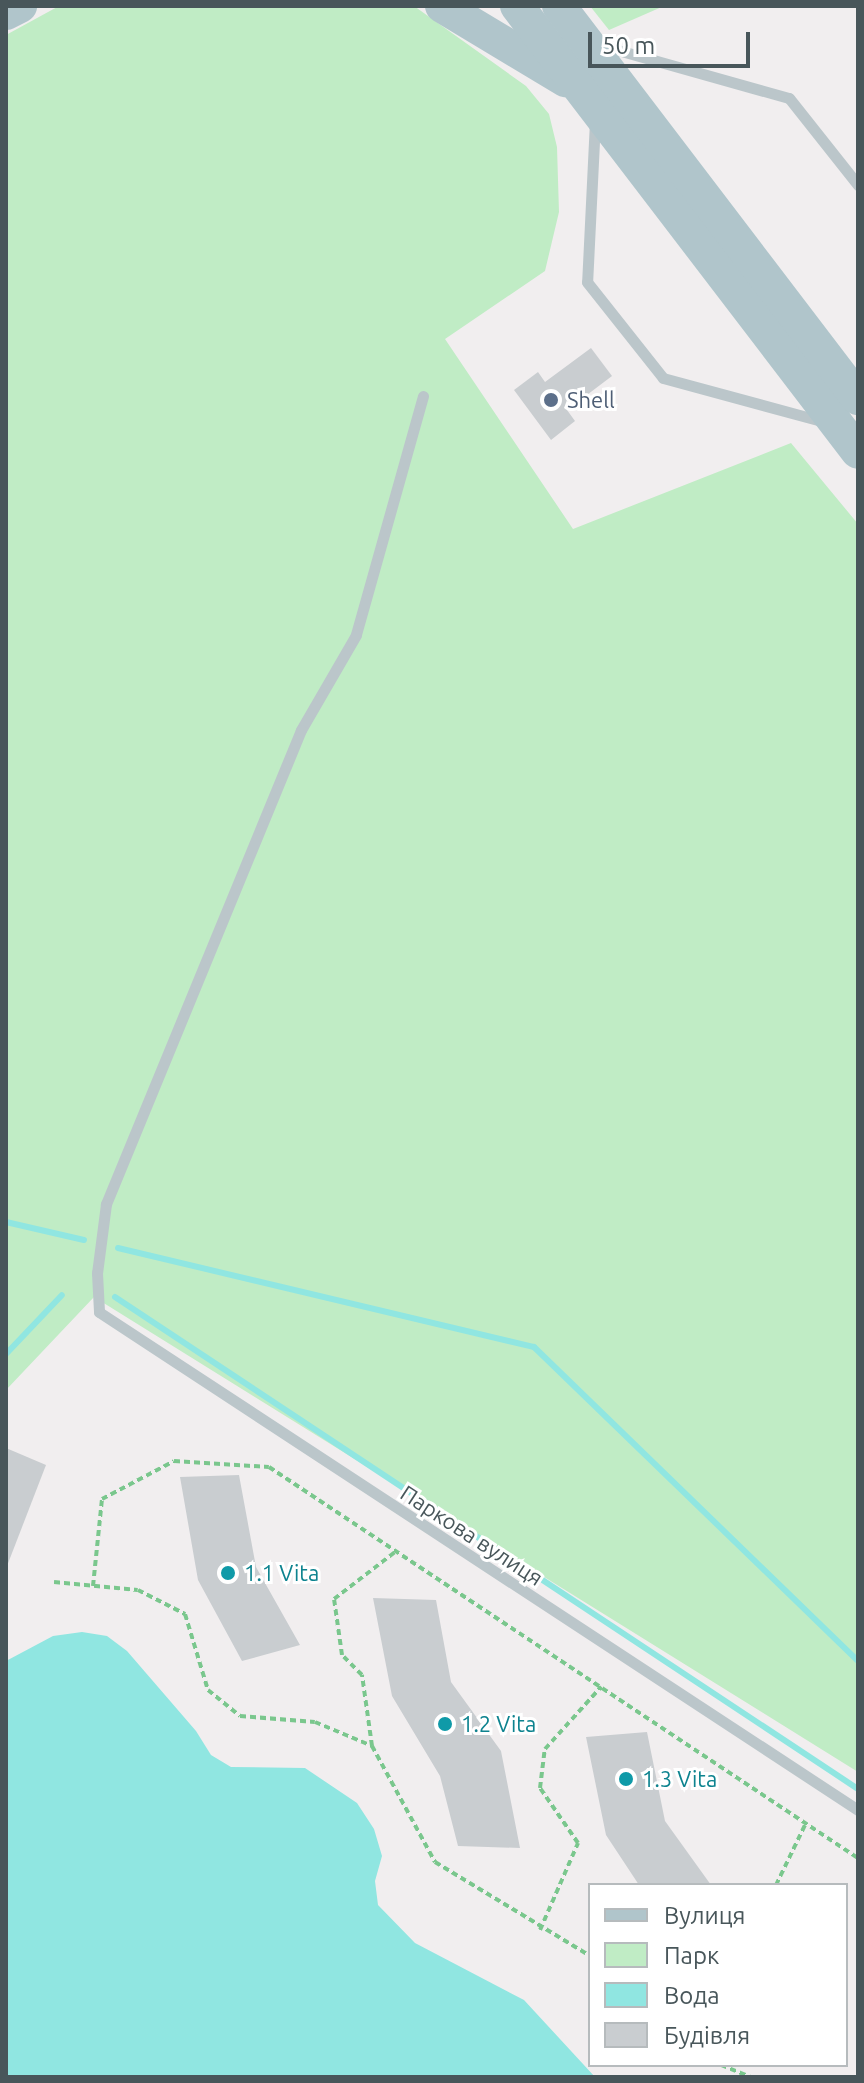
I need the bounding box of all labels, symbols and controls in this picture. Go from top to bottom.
scale bar [592,16,754,66]
text: 50 m [602,32,655,59]
place label: Shell [567,387,615,413]
marker: Shell [542,391,560,409]
street label: Паркова вулиця [396,1479,548,1591]
place label: 1.1 Vita [244,1560,319,1586]
marker: 1.1 Vita [219,1564,237,1582]
place label: 1.2 Vita [461,1711,536,1737]
marker: 1.2 Vita [436,1715,454,1733]
place label: 1.3 Vita [642,1766,717,1792]
marker: 1.3 Vita [617,1770,635,1788]
legend [588,1883,848,2067]
text: Вулиця [664,1902,746,1929]
text: Парк [664,1942,719,1969]
text: Вода [664,1982,720,2009]
text: Будівля [664,2022,750,2049]

